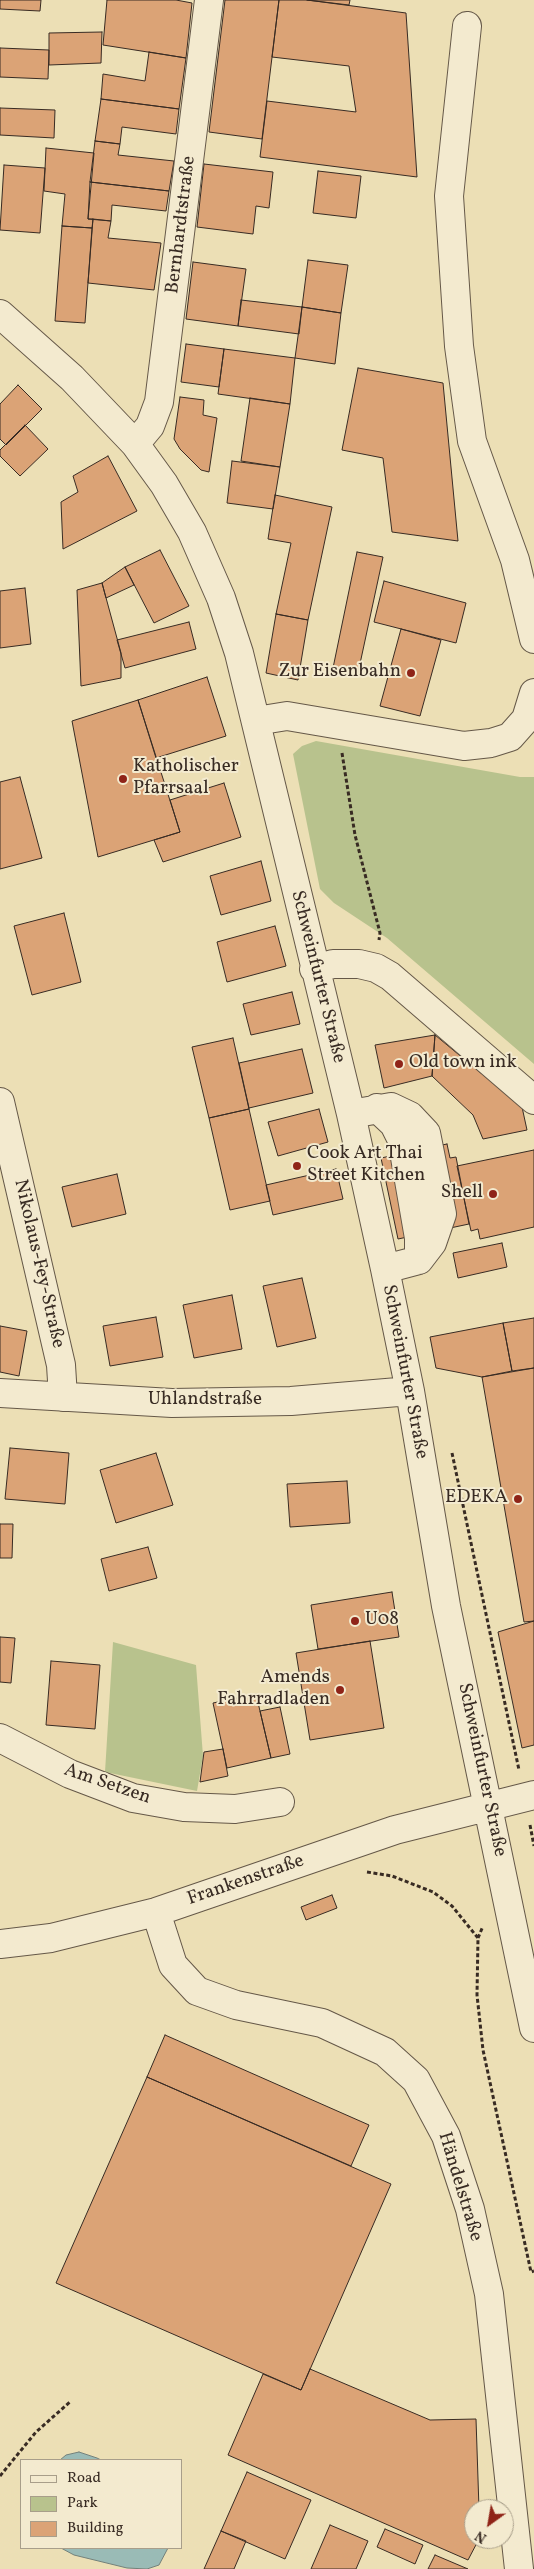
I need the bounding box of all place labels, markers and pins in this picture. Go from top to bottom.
place label: Zur Eisenbahn [278,662,401,684]
marker: Zur Eisenbahn [405,667,417,679]
place label: Katholischer Pfarrsaal [133,757,239,801]
marker: Katholischer Pfarrsaal [117,773,129,785]
place label: Old town ink [409,1053,517,1075]
marker: Old town ink [393,1058,405,1070]
place label: Cook Art Thai Street Kitchen [307,1144,425,1188]
marker: Cook Art Thai Street Kitchen [291,1160,303,1172]
place label: Shell [441,1183,483,1205]
marker: Shell [487,1188,499,1200]
place label: EDEKA [445,1488,508,1510]
marker: EDEKA [512,1493,524,1505]
place label: U08 [365,1610,399,1632]
marker: U08 [349,1615,361,1627]
place label: Amends Fahrradladen [217,1668,330,1712]
marker: Amends Fahrradladen [334,1684,346,1696]

